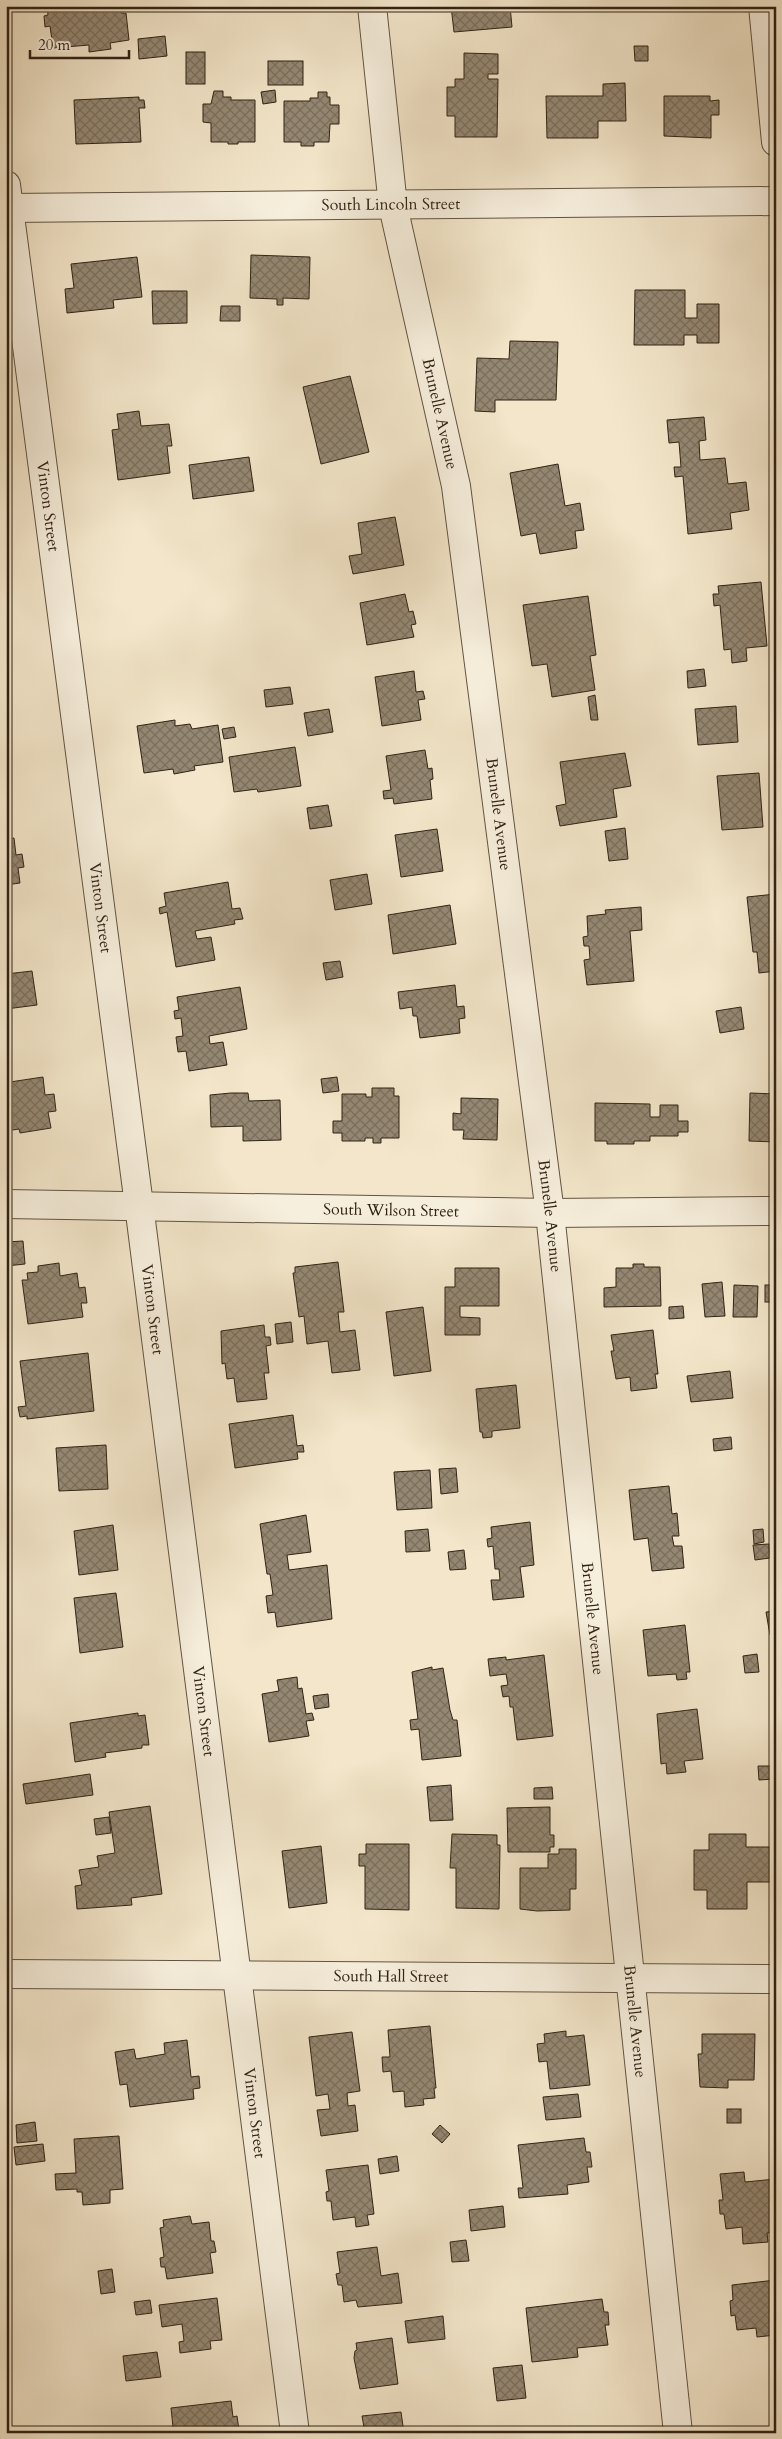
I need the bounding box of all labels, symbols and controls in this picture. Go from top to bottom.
scale bar [30,28,129,60]
text: 20 m [38,35,70,55]
street label: South Lincoln Street [321,193,460,216]
street label: Brunelle Avenue [417,356,463,471]
street label: Vinton Street [31,460,65,553]
street label: Brunelle Avenue [480,756,517,872]
street label: Vinton Street [83,861,117,954]
street label: Brunelle Avenue [532,1158,567,1273]
street label: South Wilson Street [323,1198,459,1222]
street label: Vinton Street [136,1263,169,1356]
street label: Brunelle Avenue [576,1561,609,1676]
street label: Vinton Street [187,1665,220,1758]
street label: Brunelle Avenue [618,1964,652,2079]
street label: South Hall Street [333,1965,448,1988]
street label: Vinton Street [238,2067,271,2160]

